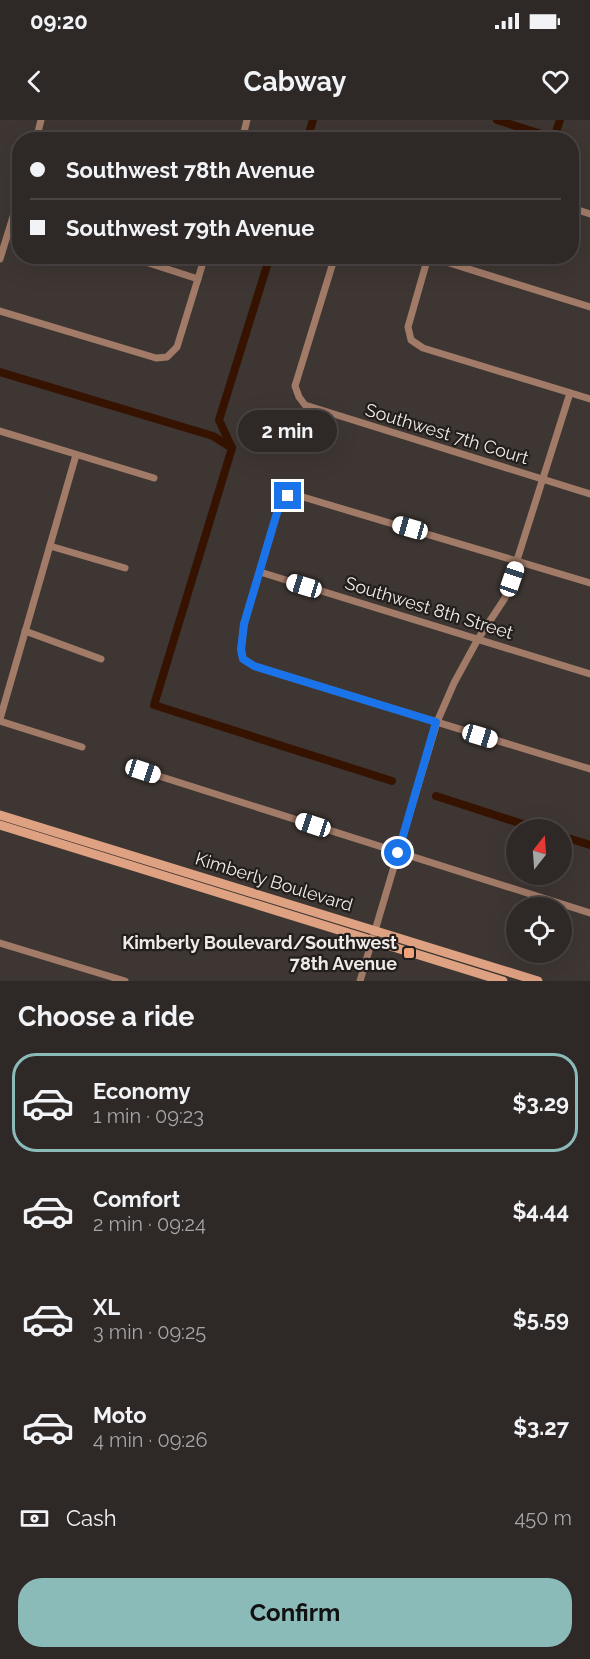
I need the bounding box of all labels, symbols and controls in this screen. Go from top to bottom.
text: 09:20 [30,8,88,34]
icon: back [18,65,51,98]
icon: heart [539,65,572,98]
text: Cabway [244,66,346,97]
text: Southwest 78th Avenue [66,157,315,183]
text: Southwest 79th Avenue [66,215,314,241]
street label: Southwest 7th Court [363,399,531,468]
callout: 2 min [238,409,338,451]
text: 2 min [262,419,313,443]
route end [274,482,301,509]
car [390,514,430,542]
car [498,559,526,599]
car [284,572,324,600]
street label: Southwest 8th Street [343,572,516,643]
car [460,722,500,750]
car [123,757,163,785]
car [293,811,333,839]
north arrow [506,819,572,885]
map controls [506,819,572,963]
route start [384,839,411,866]
street label: Kimberly Boulevard [193,848,355,915]
button: locate [506,897,572,963]
place label: Kimberly Boulevard/Southwest 78th Avenue [122,932,397,974]
marker: Kimberly Boulevard/Southwest 78th Avenue [402,946,416,960]
text: Choose a ride [18,1001,194,1032]
icon: car [21,1076,75,1130]
text: Economy [93,1078,191,1104]
text: $3.29 [513,1090,569,1116]
text: 1 min · 09:23 [93,1104,204,1128]
icon: car [21,1184,75,1238]
text: Comfort [93,1186,180,1212]
text: $4.44 [512,1198,569,1224]
text: 2 min · 09:24 [93,1212,206,1236]
icon: car [21,1292,75,1346]
text: XL [93,1294,120,1320]
text: $5.59 [513,1306,569,1332]
text: 3 min · 09:25 [93,1320,206,1344]
icon: car [21,1400,75,1454]
text: Moto [93,1402,147,1428]
text: $3.27 [513,1414,569,1440]
text: 4 min · 09:26 [93,1428,208,1452]
icon: cash [18,1502,51,1535]
text: Cash [66,1505,117,1531]
text: 450 m [514,1506,572,1530]
button: Confirm [18,1578,572,1647]

